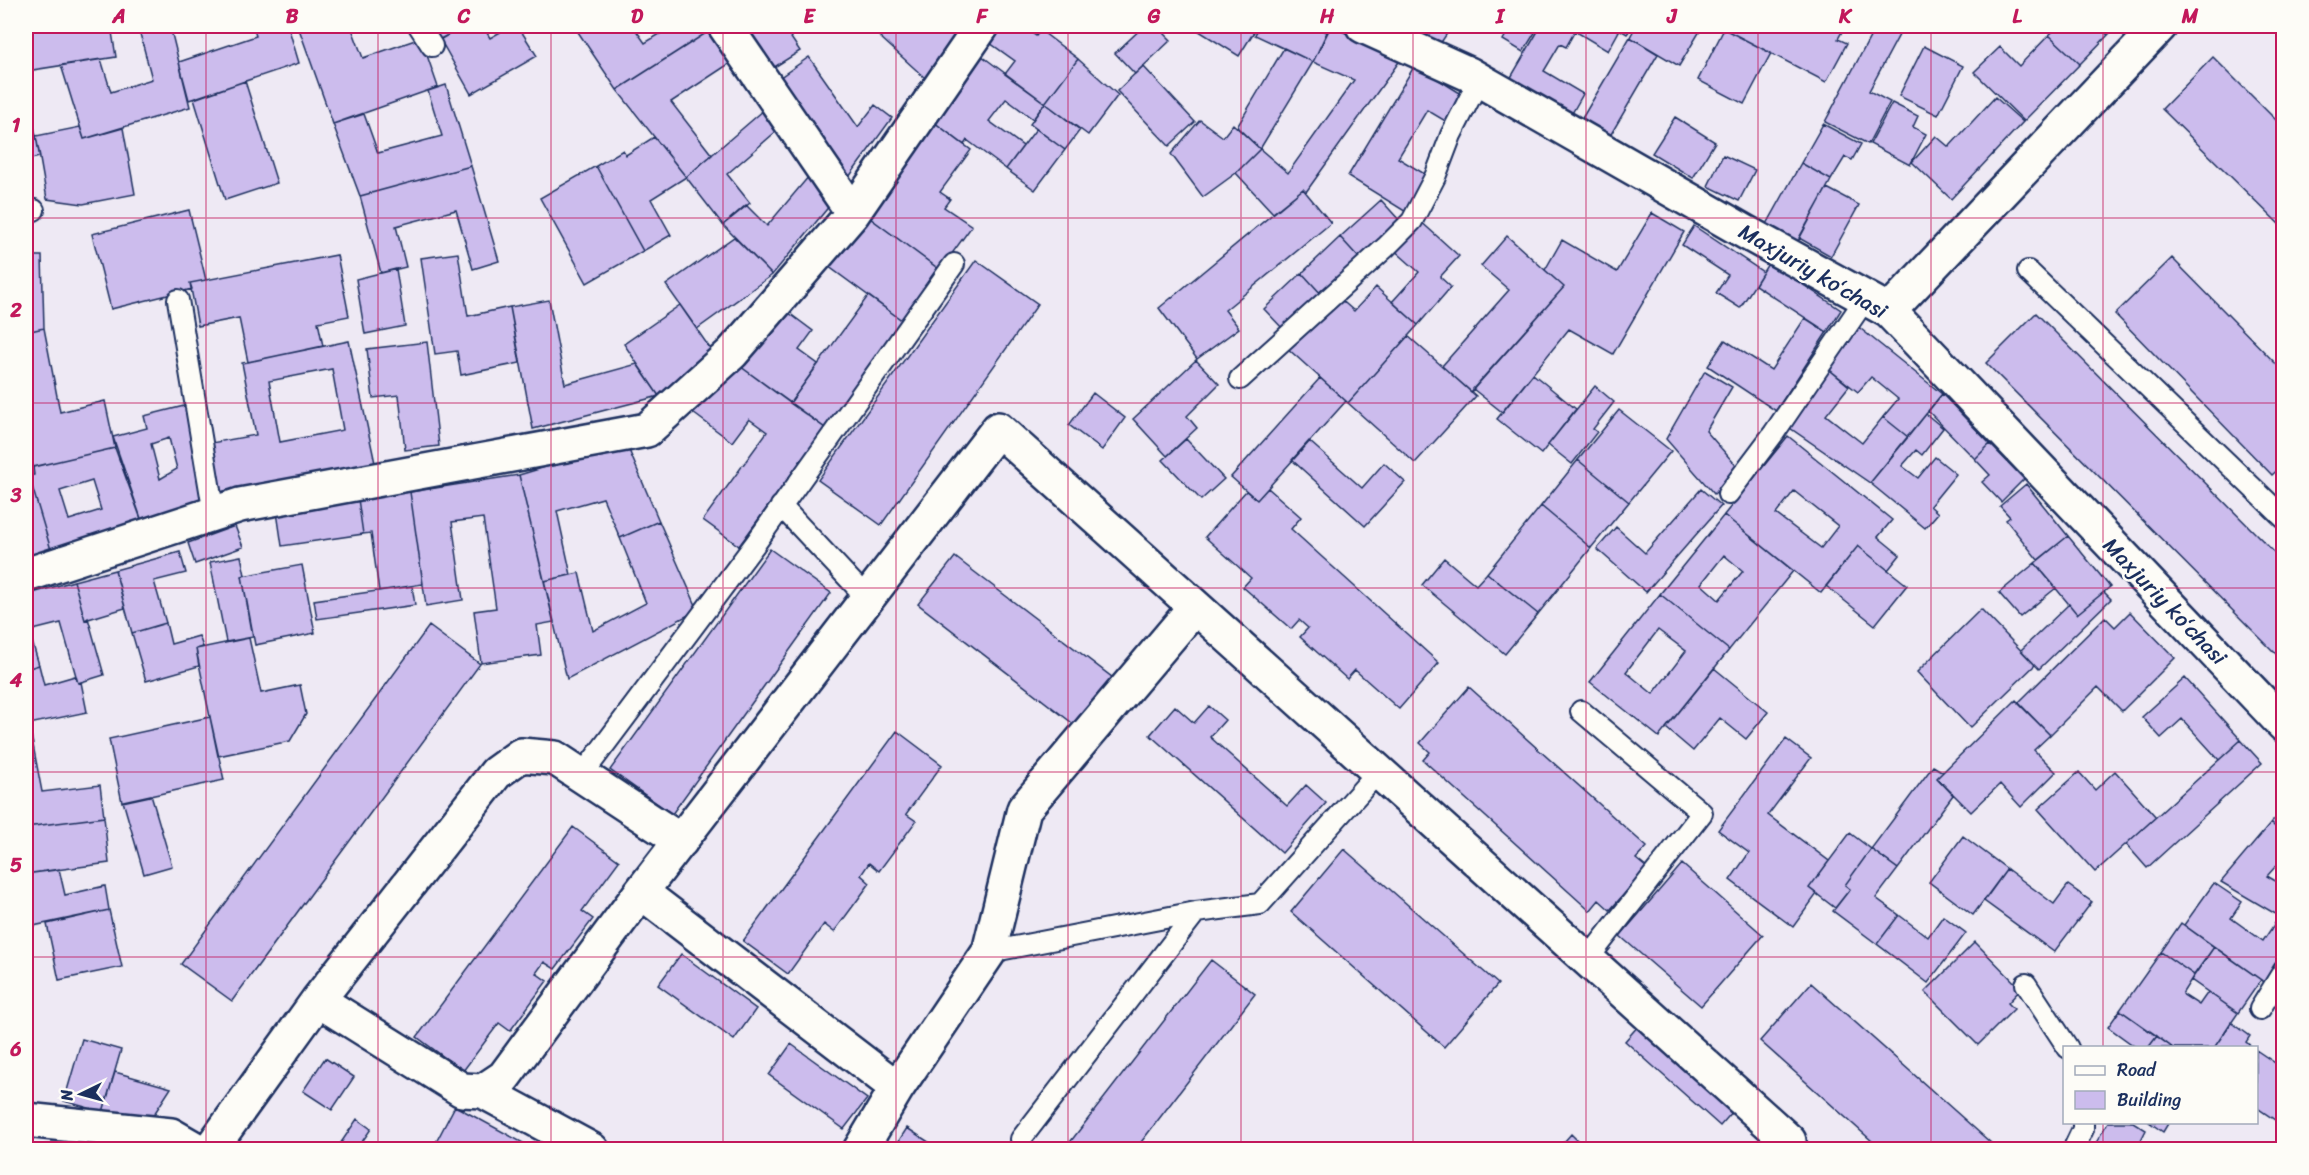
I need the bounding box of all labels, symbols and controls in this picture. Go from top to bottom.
text: A [111,0,126,34]
text: B [286,0,299,34]
text: C [457,0,471,34]
text: D [631,0,644,34]
text: E [803,0,816,34]
text: F [976,0,989,34]
text: G [1147,0,1161,34]
text: H [1319,0,1335,34]
text: I [1495,0,1506,34]
text: J [1666,0,1678,34]
text: K [1838,0,1853,34]
text: L [2012,0,2022,34]
text: M [2181,0,2199,34]
text: 1 [12,108,21,143]
street label: Maxjuriy koʻchasi [1731,212,1896,330]
text: 2 [9,293,22,328]
text: 3 [10,478,22,513]
street label: Maxjuriy koʻchasi [2093,527,2238,675]
text: 4 [9,663,23,698]
text: 5 [10,848,22,883]
text: 6 [9,1032,22,1067]
legend [2063,1046,2258,1124]
text: Road [2117,1054,2157,1086]
north arrow [51,1064,111,1124]
text: Building [2117,1084,2181,1116]
text: N [52,1088,82,1103]

